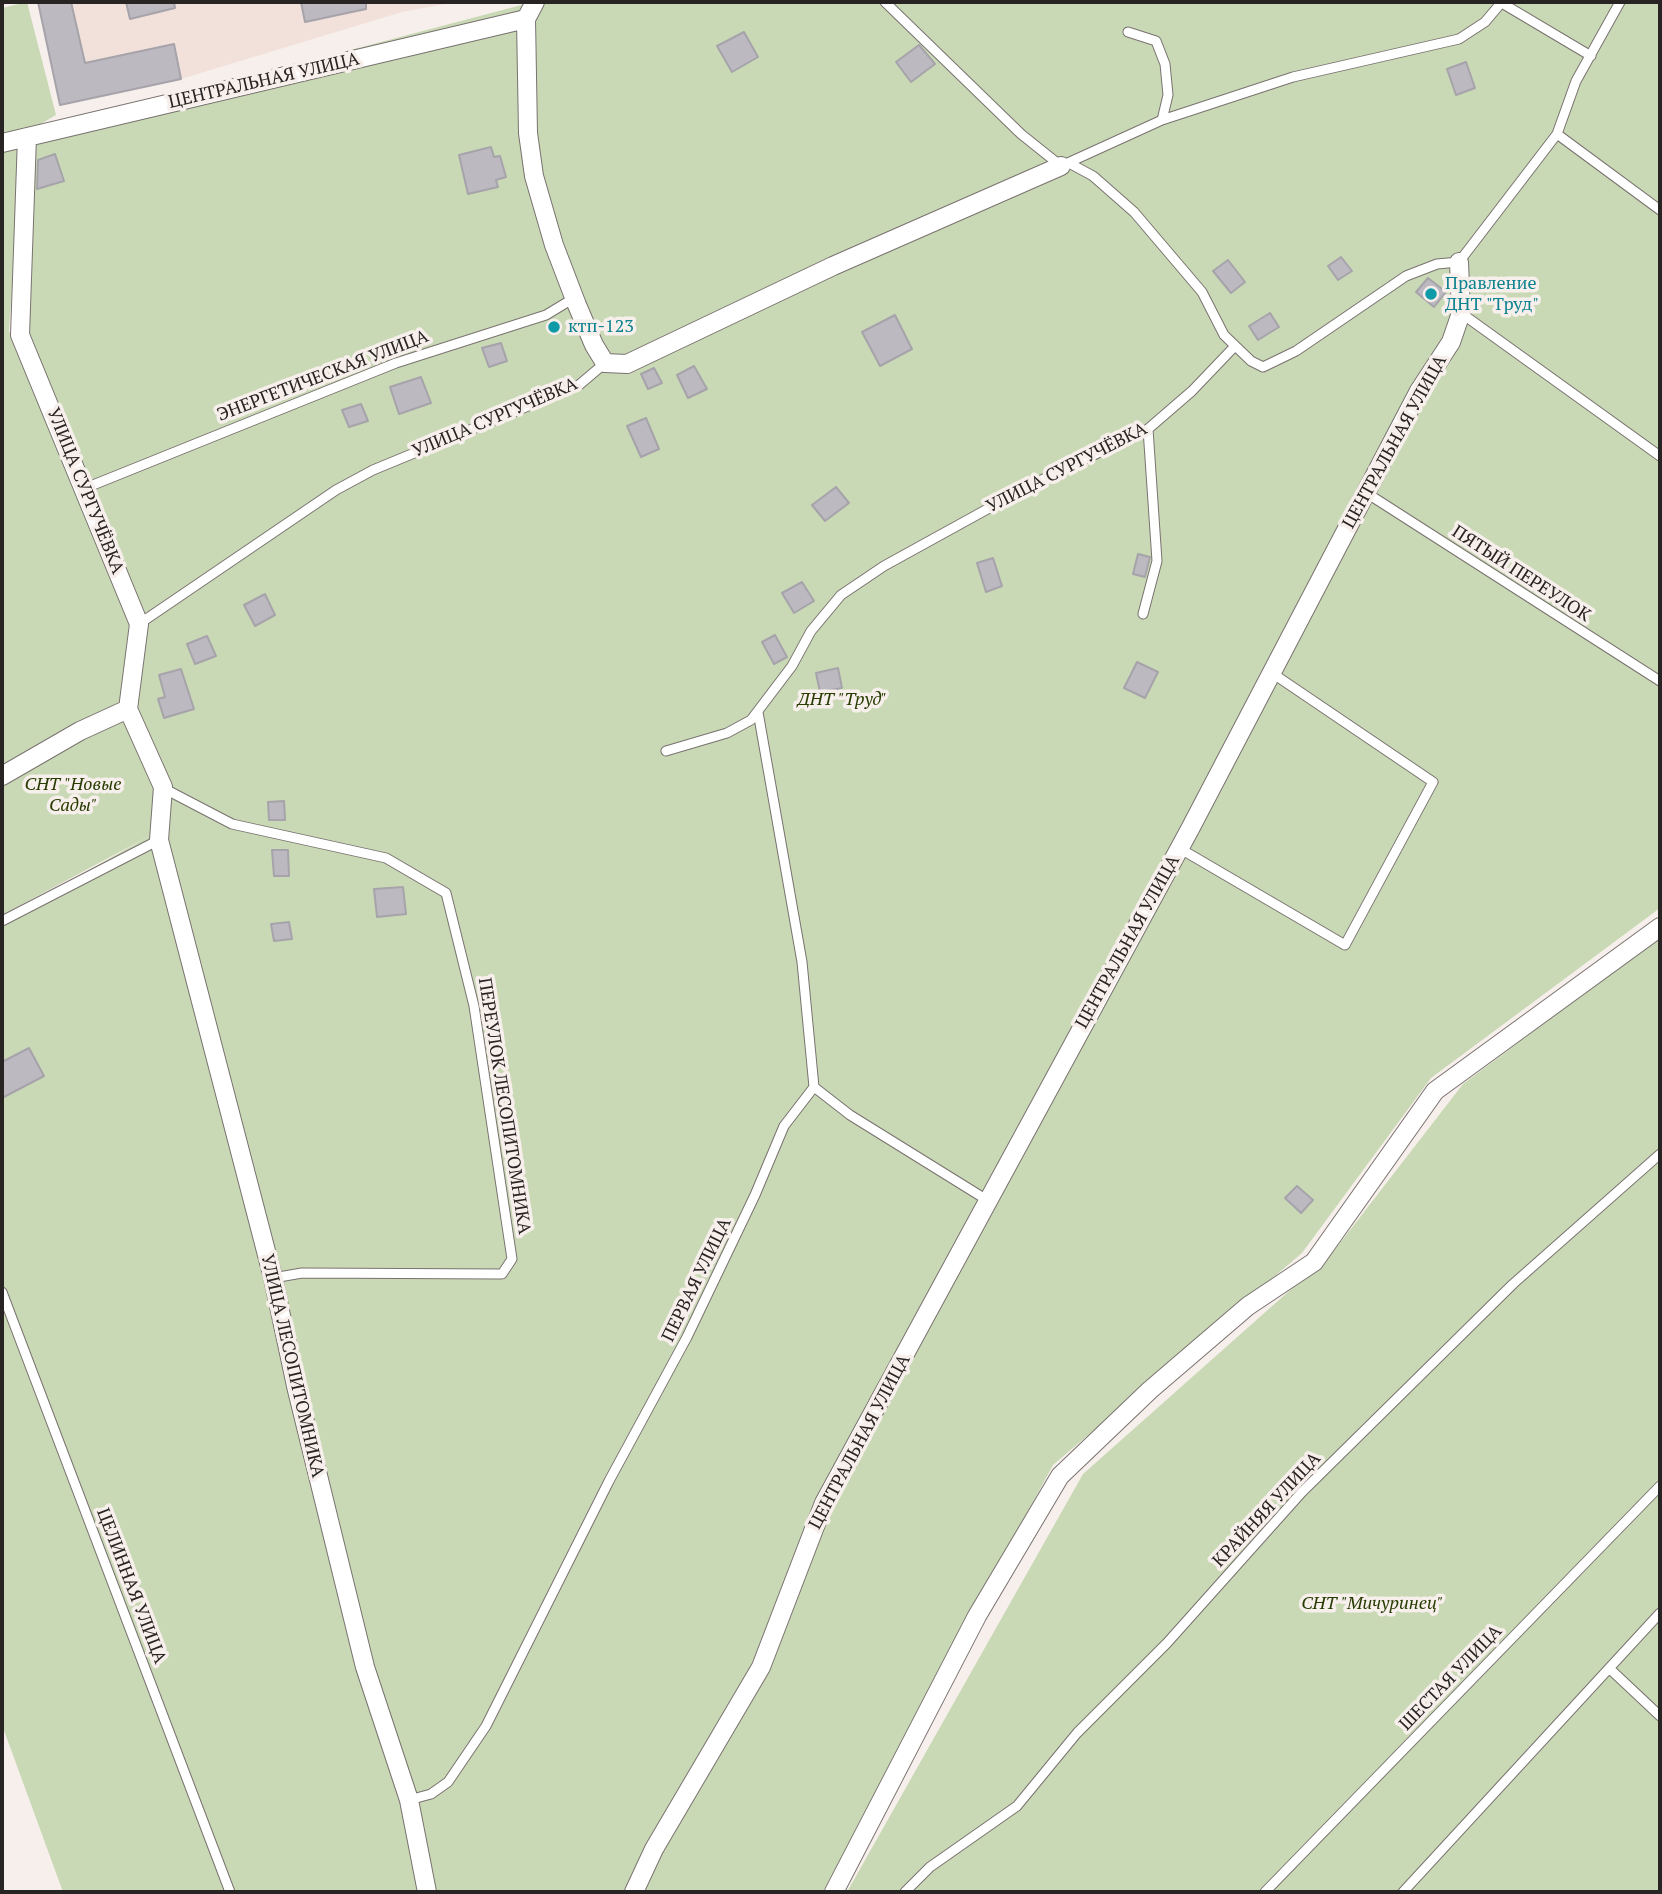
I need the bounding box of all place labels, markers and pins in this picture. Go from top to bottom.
place label: Правление ДНТ "Труд" [1445,273,1539,316]
marker: Правление ДНТ "Труд" [1423,286,1439,302]
place label: ктп-123 [568,316,634,338]
marker: ктп-123 [546,319,562,335]

